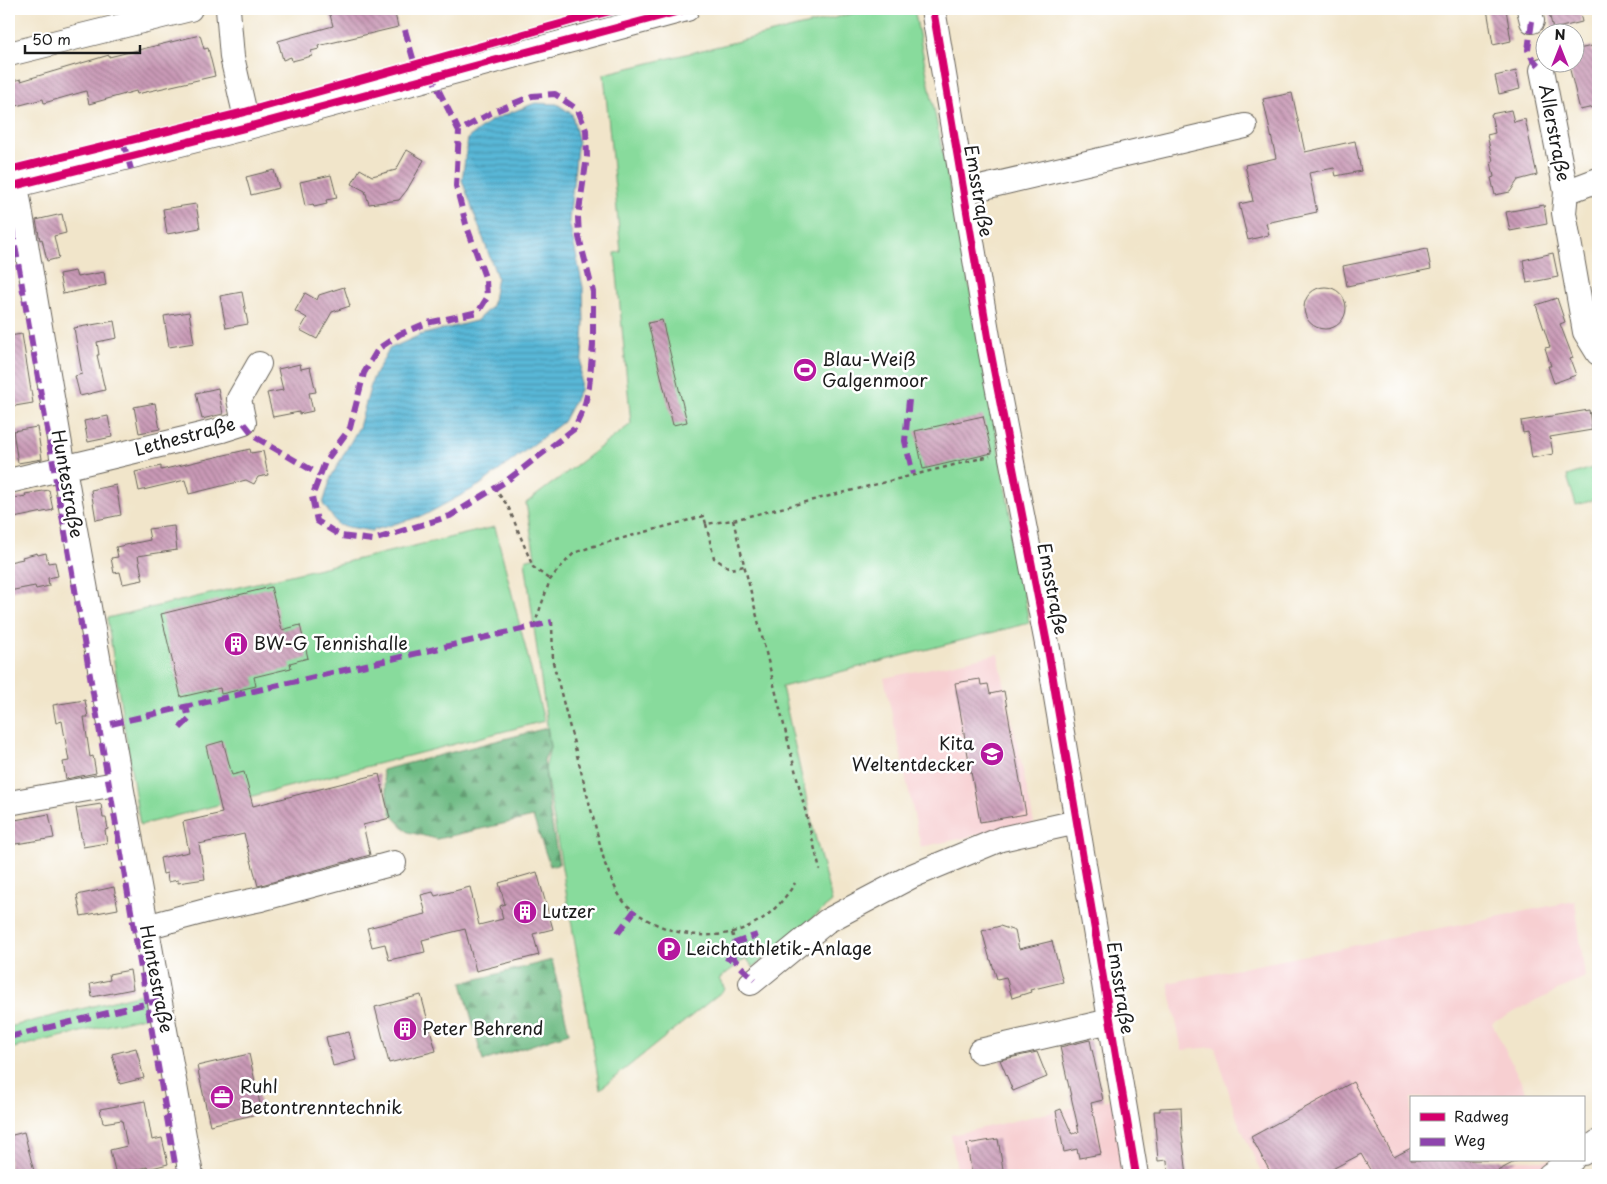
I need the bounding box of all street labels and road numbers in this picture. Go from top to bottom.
street label: Allerstraße [1533,82,1578,184]
street label: Emsstraße [958,142,1001,239]
street label: Lethestraße [131,409,238,462]
street label: Huntestraße [46,428,91,540]
street label: Emsstraße [1031,540,1076,637]
street label: Huntestraße [134,922,181,1035]
street label: Emsstraße [1101,940,1142,1036]

